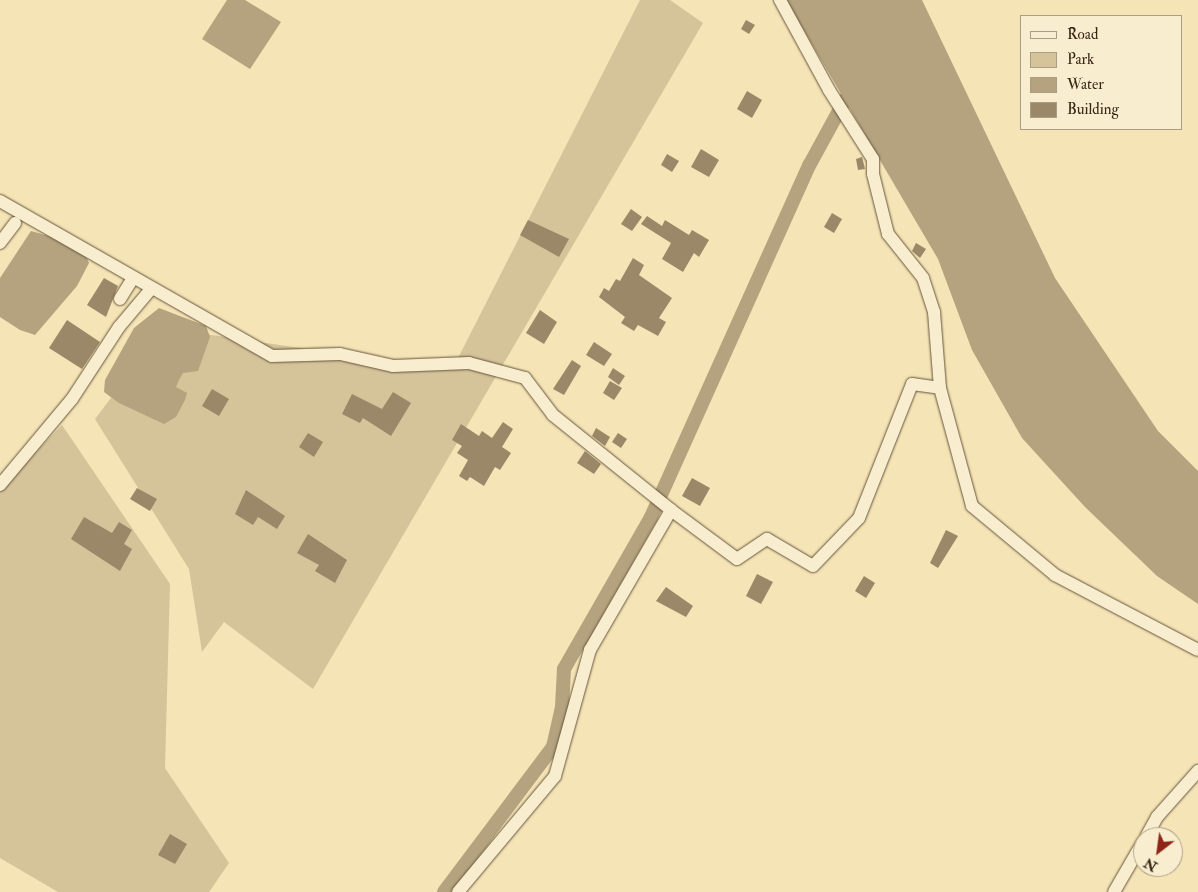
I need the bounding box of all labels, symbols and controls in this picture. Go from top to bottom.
legend [1020,15,1183,130]
text: Road [1067,25,1098,44]
text: Park [1067,50,1094,69]
text: Water [1067,75,1104,94]
text: Building [1067,100,1119,119]
north arrow [1133,827,1183,877]
text: N [1141,854,1160,875]

